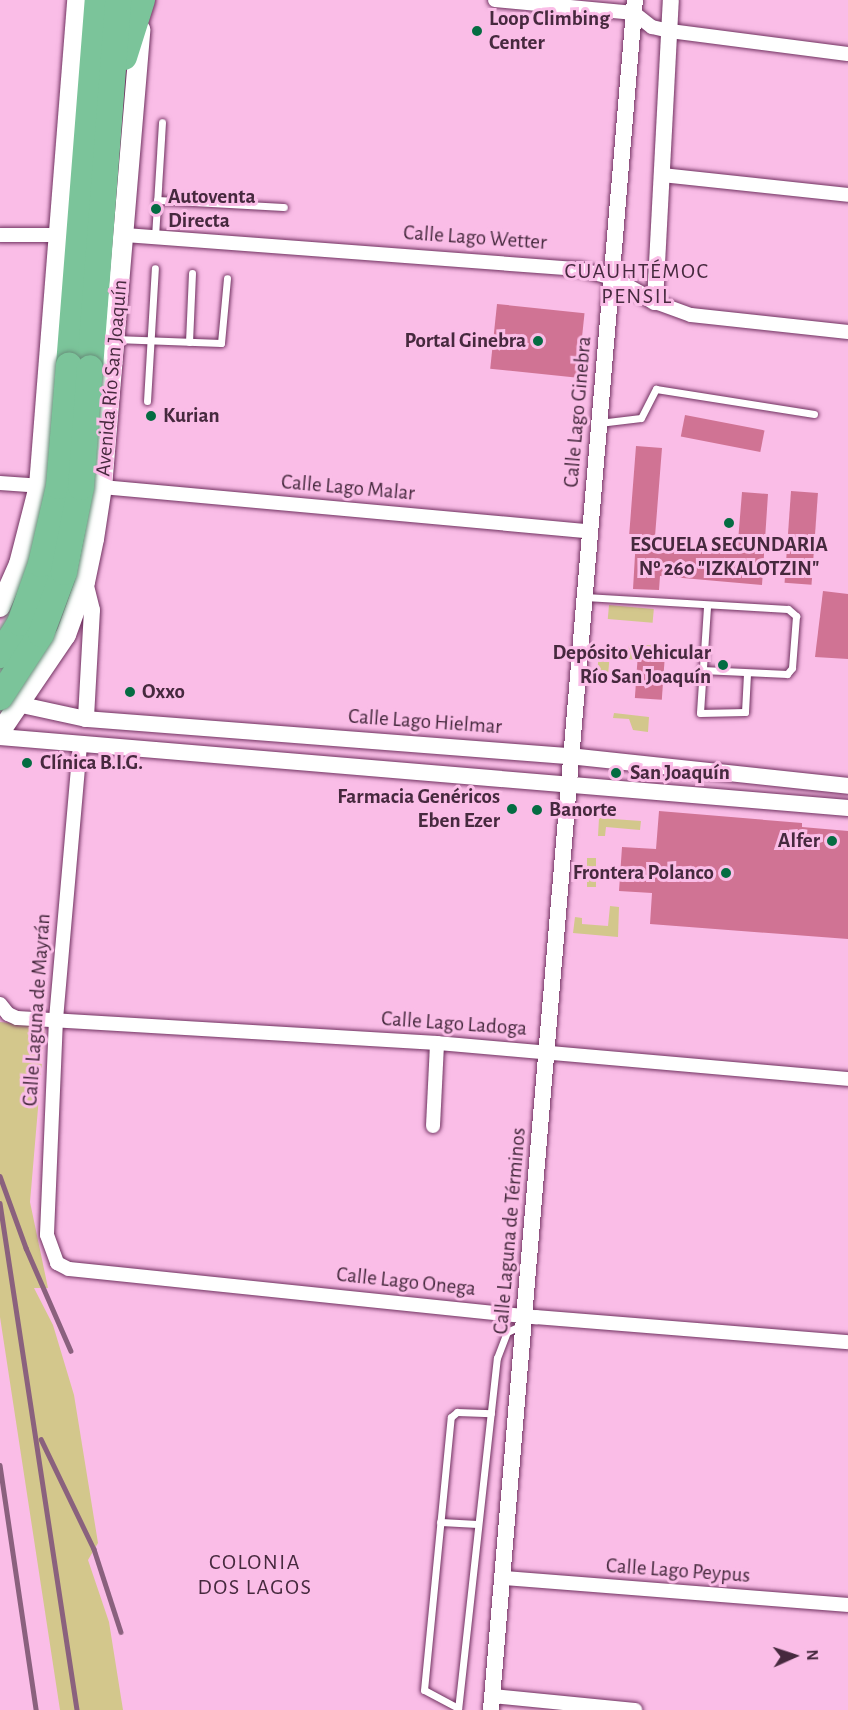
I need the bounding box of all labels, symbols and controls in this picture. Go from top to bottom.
place label: Loop Climbing Center [489,6,610,56]
marker: Loop Climbing Center [470,24,484,38]
place label: Autoventa Directa [168,184,256,234]
marker: Autoventa Directa [149,202,163,216]
street label: Calle Lago Wetter [402,220,548,256]
district label: CUAUHTÉMOC PENSIL [565,258,709,310]
street label: Avenida Río San Joaquín [91,279,133,477]
place label: Portal Ginebra [404,328,526,354]
marker: Portal Ginebra [531,334,545,348]
street label: Calle Lago Ginebra [559,335,597,489]
place label: Kurian [163,403,220,429]
marker: Kurian [144,409,158,423]
street label: Calle Lago Malar [280,470,416,506]
marker: ESCUELA SECUNDARIA Nº 260 "IZKALOTZIN" [722,516,736,530]
place label: ESCUELA SECUNDARIA Nº 260 "IZKALOTZIN" [630,532,828,582]
place label: Depósito Vehicular Río San Joaquín [552,640,711,690]
marker: Depósito Vehicular Río San Joaquín [716,658,730,672]
place label: Oxxo [142,679,185,705]
marker: Oxxo [123,685,137,699]
street label: Calle Lago Hielmar [347,704,503,740]
place label: Clínica B.I.G. [40,750,143,776]
marker: Clínica B.I.G. [18,754,36,772]
place label: San Joaquín [630,760,730,786]
marker: San Joaquín [607,764,625,782]
place label: Farmacia Genéricos Eben Ezer [337,784,500,834]
place label: Banorte [549,797,617,823]
marker: Farmacia Genéricos Eben Ezer [505,802,519,816]
marker: Banorte [530,803,544,817]
place label: Alfer [778,828,820,854]
marker: Alfer [825,834,839,848]
place label: Frontera Polanco [573,860,714,886]
marker: Frontera Polanco [719,866,733,880]
street label: Calle Laguna de Mayrán [18,913,56,1107]
street label: Calle Lago Ladoga [380,1006,528,1042]
street label: Calle Laguna de Términos [488,1127,532,1335]
street label: Calle Lago Onega [335,1262,477,1302]
district label: COLONIA DOS LAGOS [198,1549,312,1600]
street label: Calle Lago Peypus [605,1553,751,1589]
north arrow [764,1626,824,1686]
text: N [804,1649,820,1661]

